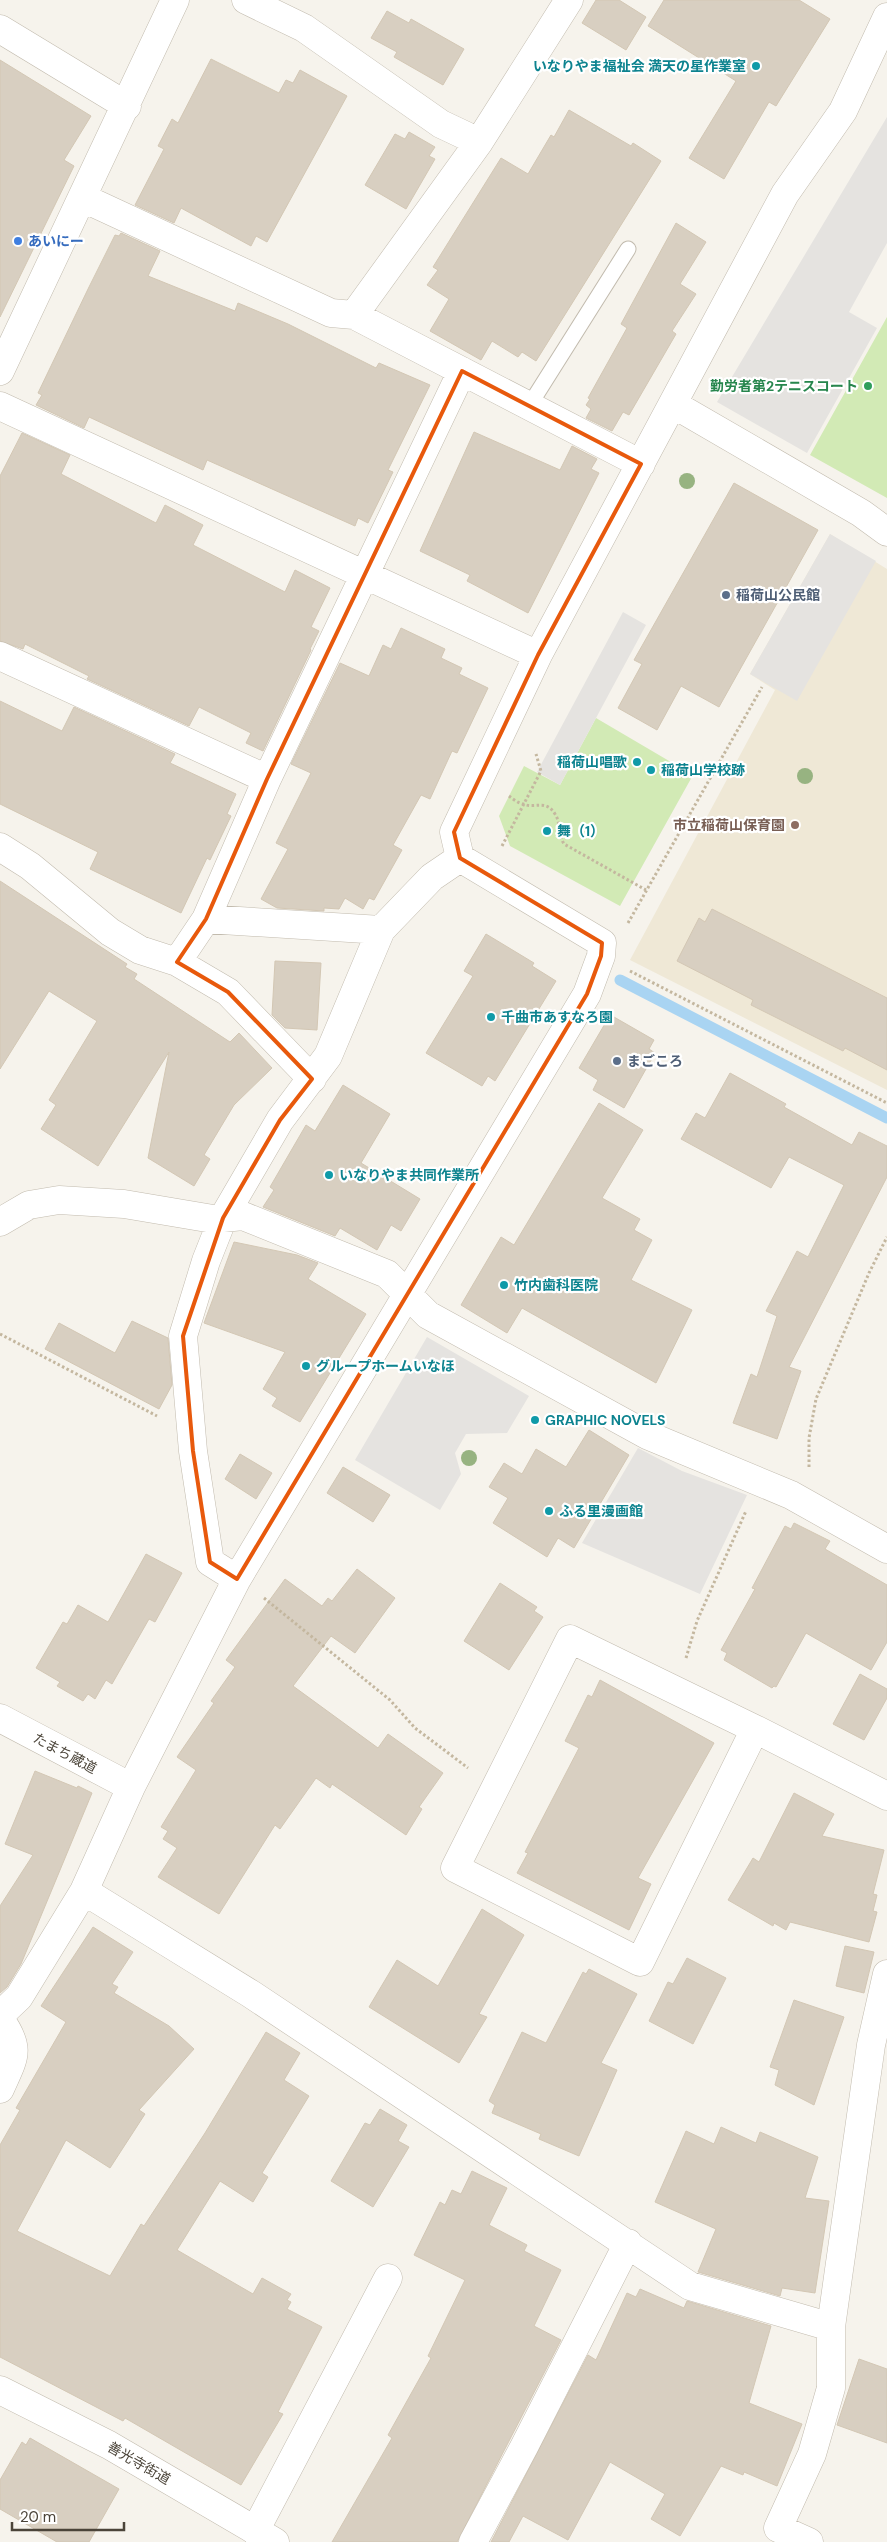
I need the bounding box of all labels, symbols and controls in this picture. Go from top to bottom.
place label: いなりやま福祉会 満天の星作業室 [533,57,746,75]
marker: いなりやま福祉会 満天の星作業室 [750,60,762,72]
place label: あいにー [28,232,84,250]
marker: あいにー [12,235,24,247]
place label: 勤労者第2テニスコート [710,377,858,395]
marker: 勤労者第2テニスコート [862,380,874,392]
place label: 稲荷山公民館 [736,586,820,604]
marker: 稲荷山公民館 [720,589,732,601]
place label: 稲荷山唱歌 [557,753,627,771]
marker: 稲荷山唱歌 [631,756,643,768]
place label: 稲荷山学校跡 [661,761,745,779]
marker: 稲荷山学校跡 [645,764,657,776]
place label: 市立稲荷山保育園 [673,816,785,834]
marker: 市立稲荷山保育園 [789,819,801,831]
place label: 舞（1） [557,822,604,840]
marker: 舞（1） [541,825,553,837]
place label: 千曲市あすなろ園 [501,1008,613,1026]
marker: 千曲市あすなろ園 [485,1011,497,1023]
place label: まごころ [627,1052,683,1070]
marker: まごころ [611,1055,623,1067]
place label: いなりやま共同作業所 [339,1166,479,1184]
marker: いなりやま共同作業所 [323,1169,335,1181]
place label: 竹内歯科医院 [514,1276,598,1294]
marker: 竹内歯科医院 [498,1279,510,1291]
place label: グループホームいなほ [316,1357,455,1375]
marker: グループホームいなほ [300,1360,312,1372]
place label: GRAPHIC NOVELS [545,1411,665,1429]
marker: GRAPHIC NOVELS [529,1414,541,1426]
place label: ふる里漫画館 [559,1502,643,1520]
marker: ふる里漫画館 [543,1505,555,1517]
street label: たまち蔵道 [30,1729,100,1777]
street label: 善光寺街道 [104,2438,174,2488]
scale bar [12,2500,125,2532]
text: 20 m [20,2507,56,2527]

